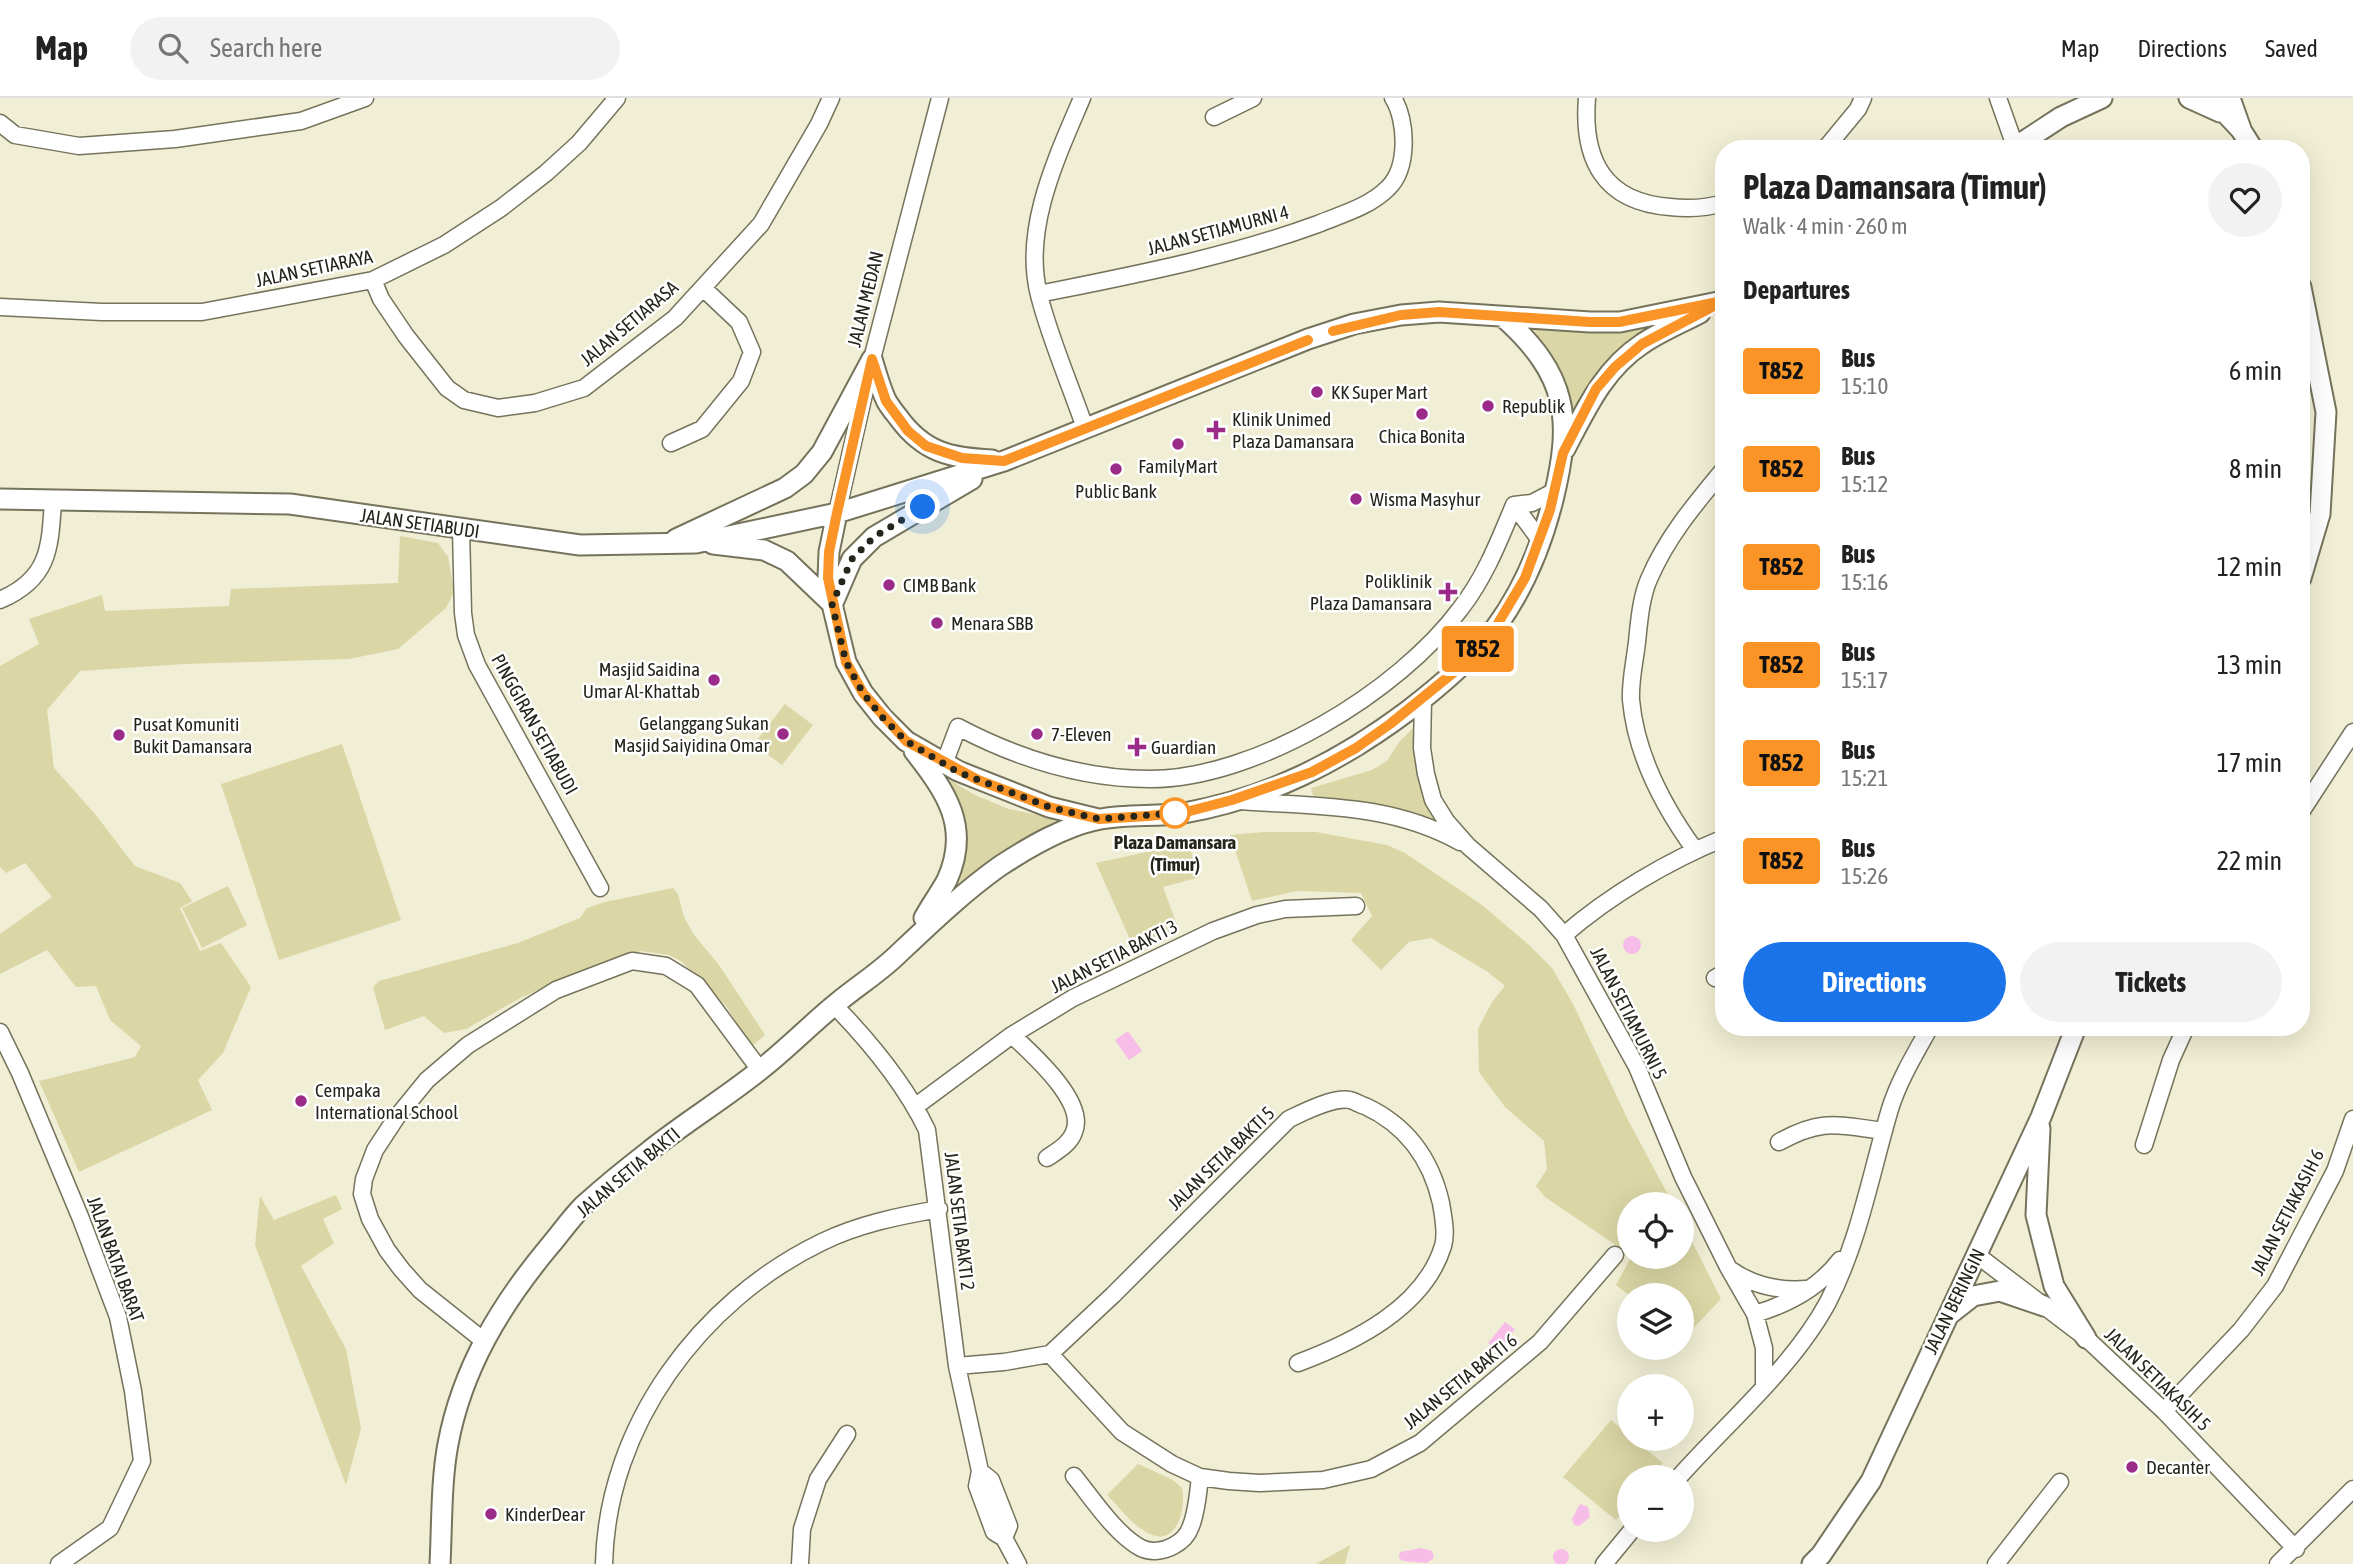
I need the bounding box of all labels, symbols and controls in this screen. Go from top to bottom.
search box [130,17,620,80]
text: Map [35,29,88,67]
icon: search [154,29,192,67]
text: Search here [210,33,322,63]
text: Map [2061,35,2099,62]
text: Directions [2137,35,2227,62]
text: Saved [2265,35,2318,62]
button: heart [2208,163,2282,237]
text: Plaza Damansara (Timur) [1743,168,2047,206]
street label: JALAN SETIAMURNI 4 [1145,201,1291,259]
text: Walk · 4 min · 260 m [1743,213,1907,239]
street label: JALAN SETIARAYA [253,245,375,291]
street label: JALAN MEDAN [842,249,888,349]
street label: JALAN SETIARASA [576,275,683,370]
text: Departures [1743,275,1850,305]
text: Bus [1841,343,1875,373]
text: 6 min [2229,356,2282,386]
text: T852 [1759,357,1804,384]
text: 15:10 [1841,373,1888,399]
place label: KK Super Mart [1331,381,1428,403]
marker: KK Super Mart [1309,384,1325,400]
place label: Republik [1502,395,1566,417]
marker: Republik [1480,398,1496,414]
marker: Chica Bonita [1414,406,1430,422]
place label: Klinik Unimed Plaza Damansara [1232,408,1354,452]
marker: Klinik Unimed Plaza Damansara [1206,420,1226,440]
place label: Chica Bonita [1379,425,1465,447]
marker: FamilyMart [1170,436,1186,452]
text: Bus [1841,441,1875,471]
text: 8 min [2229,454,2282,484]
place label: FamilyMart [1138,455,1218,477]
text: T852 [1759,455,1804,482]
marker: Public Bank [1108,461,1124,477]
text: 15:12 [1841,471,1888,497]
place label: Public Bank [1075,480,1158,502]
place label: Wisma Masyhur [1370,488,1480,510]
your location [905,489,940,524]
marker: Wisma Masyhur [1348,491,1364,507]
street label: JALAN SETIABUDI [359,504,481,542]
text: Bus [1841,539,1875,569]
text: 12 min [2217,552,2282,582]
text: T852 [1759,553,1804,580]
text: 15:16 [1841,569,1888,595]
place label: Poliklinik Plaza Damansara [1310,570,1433,614]
place label: CIMB Bank [903,574,977,596]
marker: CIMB Bank [881,577,897,593]
marker: Poliklinik Plaza Damansara [1438,582,1458,602]
place label: Menara SBB [951,612,1033,634]
marker: Menara SBB [929,615,945,631]
line badge: T852 [1429,626,1527,672]
text: T852 [1456,635,1500,662]
text: Bus [1841,637,1875,667]
street label: PINGGIRAN SETIABUDI [487,650,583,798]
text: 13 min [2217,650,2282,680]
text: T852 [1759,651,1804,678]
place label: Masjid Saidina Umar Al-Khattab [583,658,700,702]
text: 15:17 [1841,667,1888,693]
marker: Masjid Saidina Umar Al-Khattab [706,672,722,688]
place label: Gelanggang Sukan Masjid Saiyidina Omar [614,712,769,756]
place label: Pusat Komuniti Bukit Damansara [133,713,252,757]
place label: 7-Eleven [1051,723,1112,745]
marker: Gelanggang Sukan Masjid Saiyidina Omar [775,726,791,742]
marker: 7-Eleven [1029,726,1045,742]
marker: Pusat Komuniti Bukit Damansara [111,727,127,743]
text: Bus [1841,735,1875,765]
place label: Guardian [1151,736,1216,758]
marker: Guardian [1129,739,1145,755]
text: 17 min [2217,748,2282,778]
text: T852 [1759,749,1804,776]
text: 15:21 [1841,765,1888,791]
marker: Plaza Damansara (Timur) [1160,798,1190,828]
place label: Plaza Damansara (Timur) [1114,831,1236,875]
text: Bus [1841,833,1875,863]
text: 22 min [2217,846,2282,876]
text: T852 [1759,847,1804,874]
text: 15:26 [1841,863,1888,889]
street label: JALAN SETIA BAKTI 3 [1047,915,1181,997]
button: Directions [1743,942,2006,1022]
button: Tickets [2020,942,2282,1022]
street label: JALAN SETIAMURNI 5 [1586,943,1672,1083]
place label: Cempaka International School [315,1079,458,1123]
marker: Cempaka International School [293,1093,309,1109]
street label: JALAN SETIA BAKTI 5 [1163,1102,1279,1214]
street label: JALAN SETIA BAKTI [572,1122,684,1222]
street label: JALAN SETIAKASIH 6 [2246,1145,2328,1279]
street label: JALAN SETIA BAKTI 2 [941,1150,979,1292]
map controls [1617,1192,1694,1542]
button: locate [1617,1192,1694,1269]
street label: JALAN BATAI BARAT [83,1193,149,1326]
street label: JALAN BERINGIN [1919,1245,1989,1357]
button: layers [1617,1283,1694,1360]
street label: JALAN SETIAKASIH 5 [2101,1323,2215,1435]
street label: JALAN SETIA BAKTI 6 [1399,1329,1521,1433]
button: + [1617,1374,1694,1451]
place label: Decanter [2146,1456,2210,1478]
marker: Decanter [2124,1459,2140,1475]
button: − [1617,1465,1694,1542]
place label: KinderDear [505,1503,585,1525]
marker: KinderDear [483,1506,499,1522]

